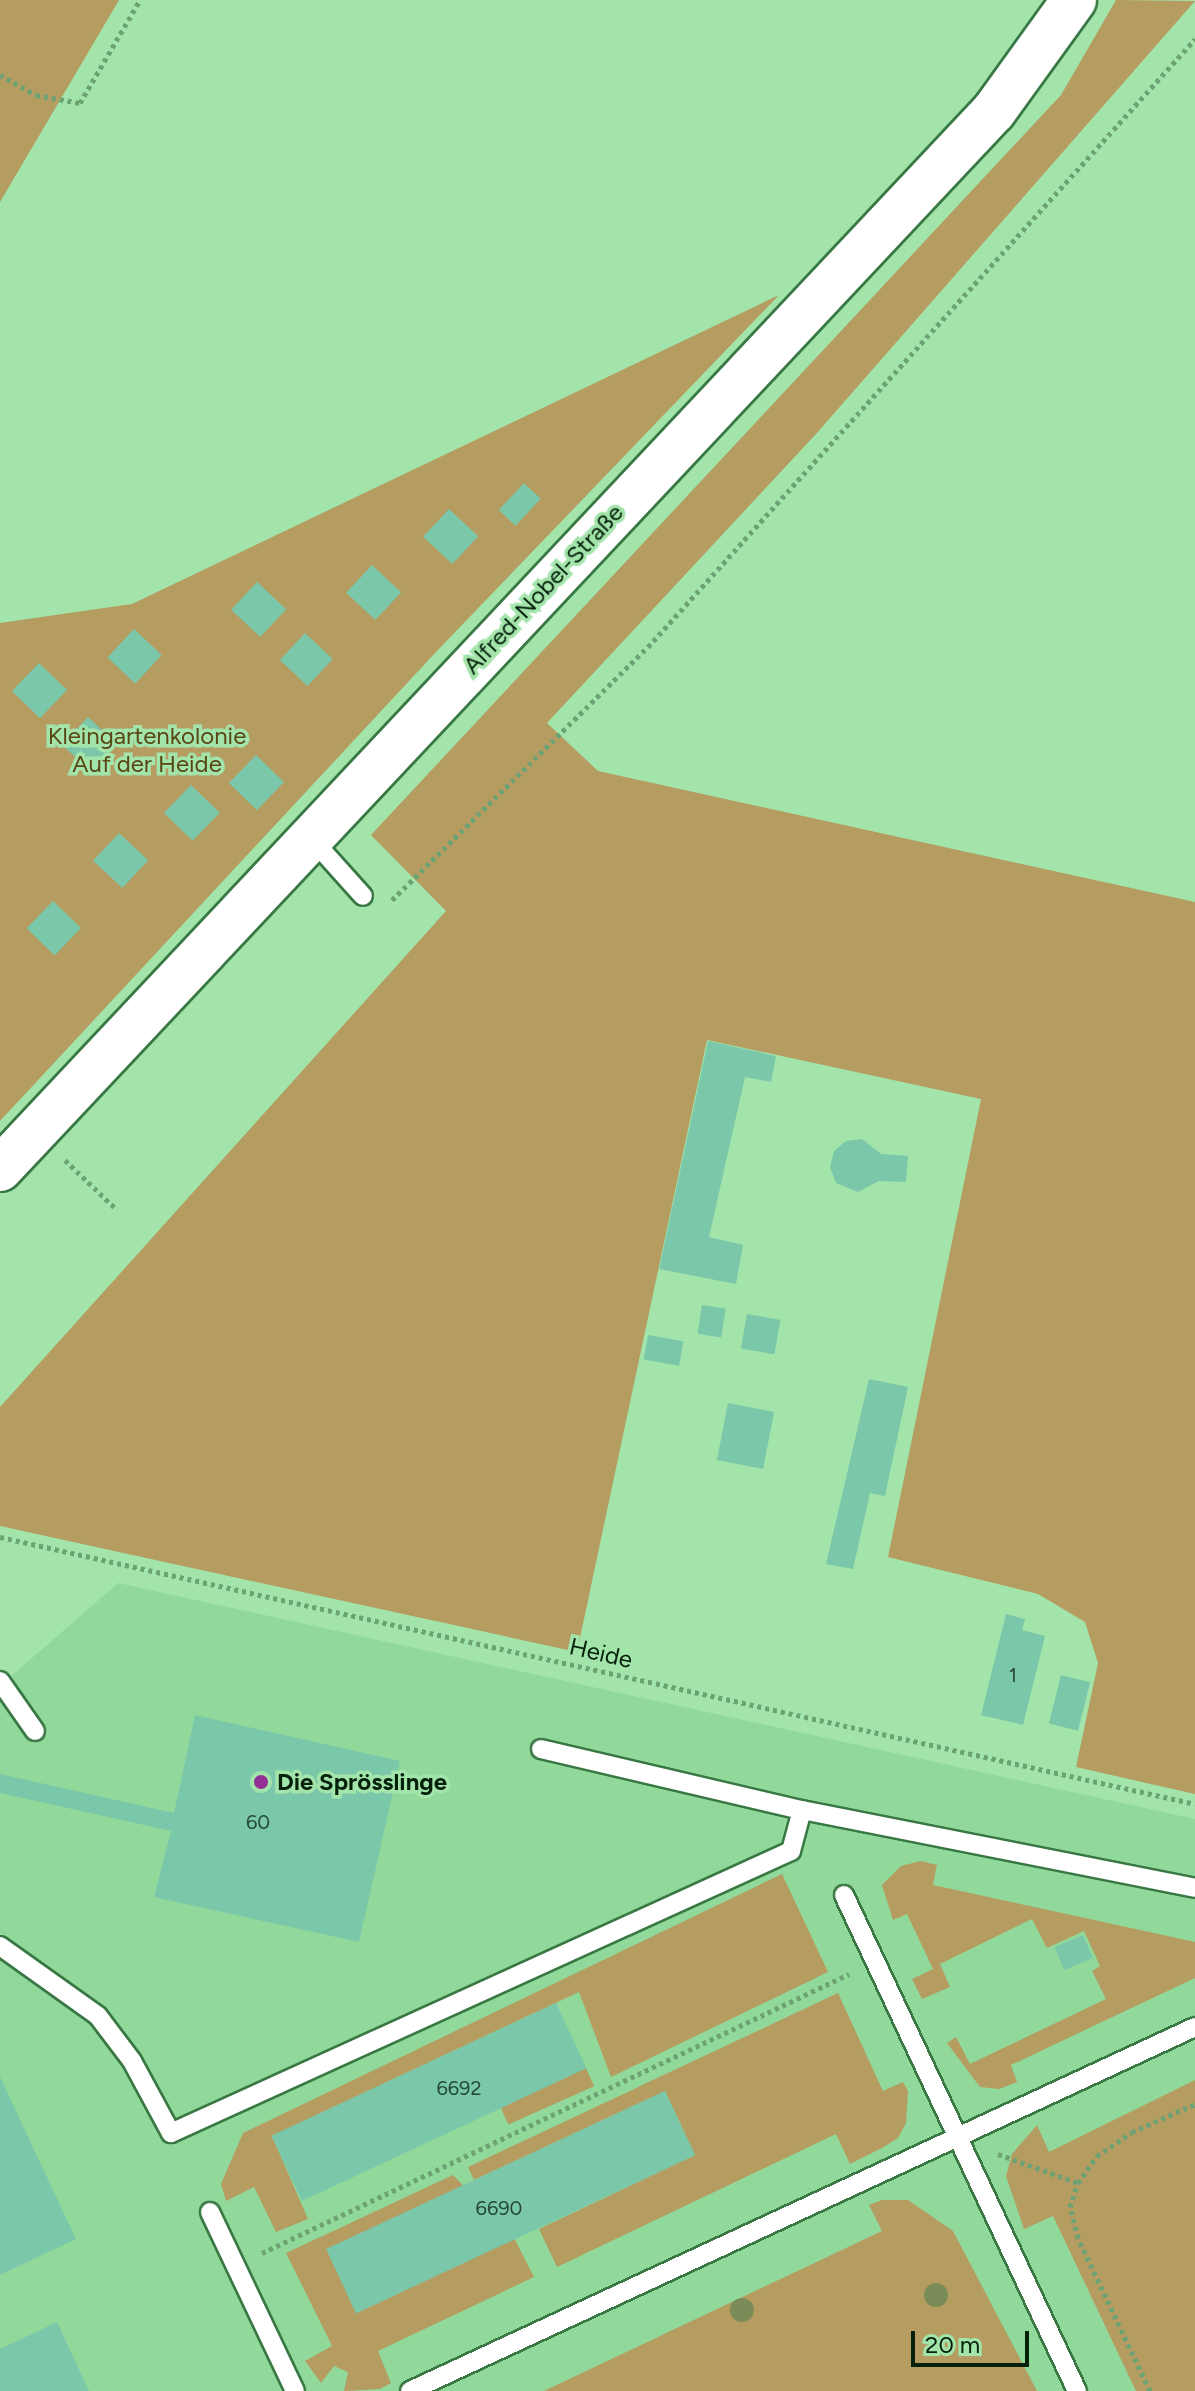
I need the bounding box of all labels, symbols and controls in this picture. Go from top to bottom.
street label: Alfred-Nobel-Straße [457,498,629,680]
park label: Kleingartenkolonie Auf der Heide [48,722,246,778]
street label: Heide [567,1632,635,1674]
house number: 1 [1009,1663,1017,1687]
place label: Die Sprösslinge [277,1768,447,1796]
marker: Die Sprösslinge [252,1773,270,1791]
house number: 60 [246,1810,270,1834]
house number: 6692 [436,2076,482,2100]
house number: 6690 [476,2196,522,2220]
scale bar [915,2315,1033,2365]
text: 20 m [925,2330,980,2359]

